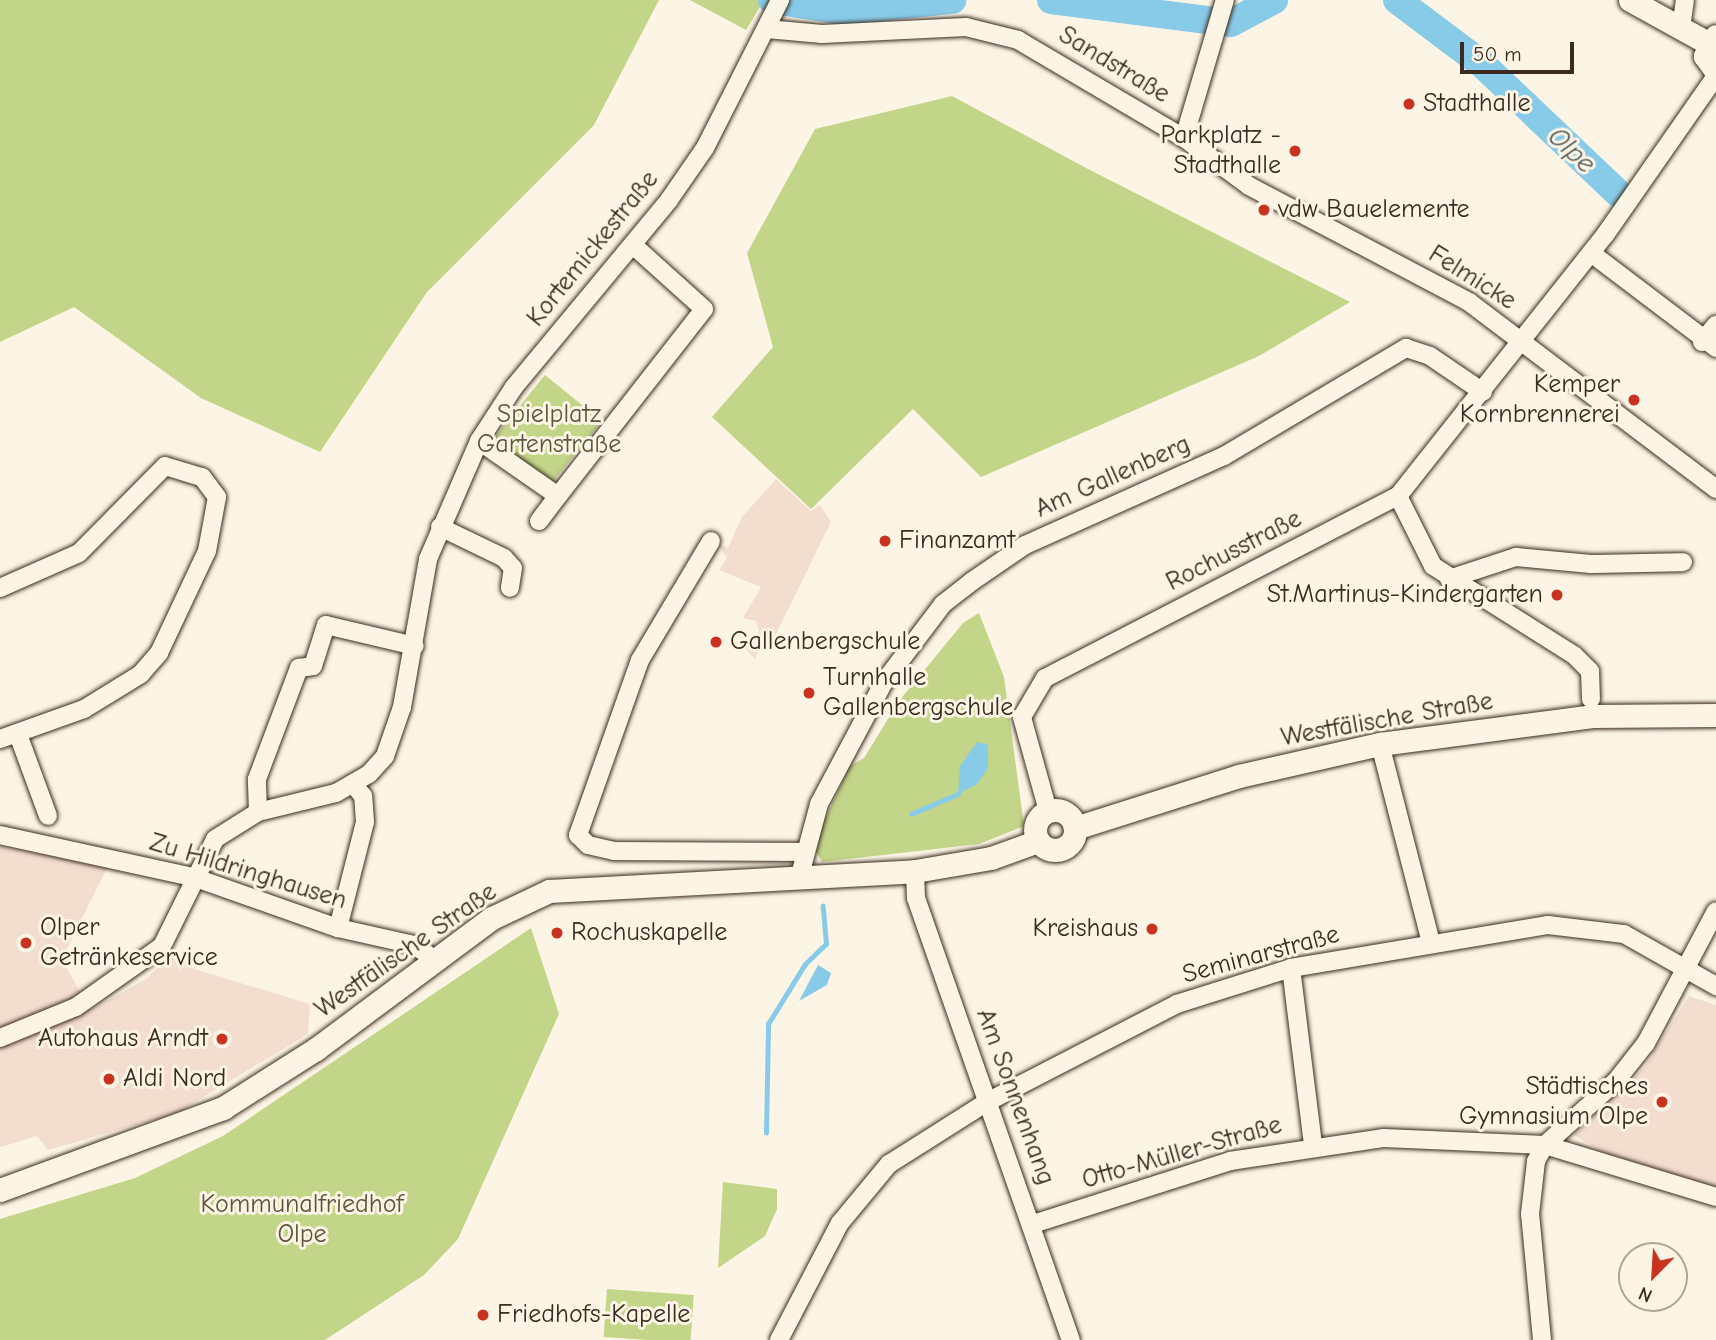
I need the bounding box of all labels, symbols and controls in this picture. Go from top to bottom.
street label: Sandstraße [1053,20,1175,110]
scale bar [1464,28,1578,72]
text: 50 m [1473,42,1522,66]
place label: Stadthalle [1423,88,1530,120]
marker: Stadthalle [1401,96,1417,112]
place label: Parkplatz - Stadthalle [1160,120,1281,182]
water label: Olpe [1541,120,1603,180]
marker: Parkplatz - Stadthalle [1287,143,1303,159]
street label: Kortemickestraße [521,165,665,333]
place label: vdw Bauelemente [1278,194,1470,226]
marker: vdw Bauelemente [1256,202,1272,218]
street label: Felmicke [1423,239,1521,317]
place label: Kemper Kornbrennerei [1460,369,1620,430]
marker: Kemper Kornbrennerei [1626,392,1642,408]
park label: Spielplatz Gartenstraße [477,399,621,460]
street label: Am Gallenberg [1031,429,1195,525]
street label: Rochusstraße [1161,504,1307,598]
place label: Finanzamt [899,525,1015,557]
marker: Finanzamt [877,533,893,549]
place label: St.Martinus-Kindergarten [1267,579,1543,611]
marker: St.Martinus-Kindergarten [1549,587,1565,603]
place label: Gallenbergschule [730,626,920,658]
marker: Gallenbergschule [708,634,724,650]
place label: Turnhalle Gallenbergschule [823,662,1013,724]
marker: Turnhalle Gallenbergschule [801,685,817,701]
street label: Westfälische Straße [1279,686,1495,754]
street label: Zu Hildringhausen [146,827,350,917]
street label: Westfälische Straße [309,877,503,1025]
place label: Olper Getränkeservice [40,912,218,974]
place label: Kreishaus [1032,913,1138,945]
place label: Rochuskapelle [571,917,727,949]
street label: Seminarstraße [1179,919,1343,991]
marker: Kreishaus [1144,921,1160,937]
marker: Rochuskapelle [549,925,565,941]
marker: Olper Getränkeservice [18,935,34,951]
street label: Am Sonnenhang [969,1005,1061,1189]
place label: Autohaus Arndt [38,1023,208,1055]
marker: Autohaus Arndt [214,1031,230,1047]
place label: Aldi Nord [123,1063,226,1095]
marker: Aldi Nord [101,1071,117,1087]
place label: Städtisches Gymnasium Olpe [1459,1071,1648,1132]
marker: Städtisches Gymnasium Olpe [1654,1094,1670,1110]
street label: Otto-Müller-Straße [1079,1110,1285,1196]
park label: Kommunalfriedhof Olpe [200,1189,404,1250]
north arrow [1618,1242,1688,1312]
text: N [1635,1282,1655,1307]
place label: Friedhofs-Kapelle [497,1299,690,1331]
marker: Friedhofs-Kapelle [475,1307,491,1323]

